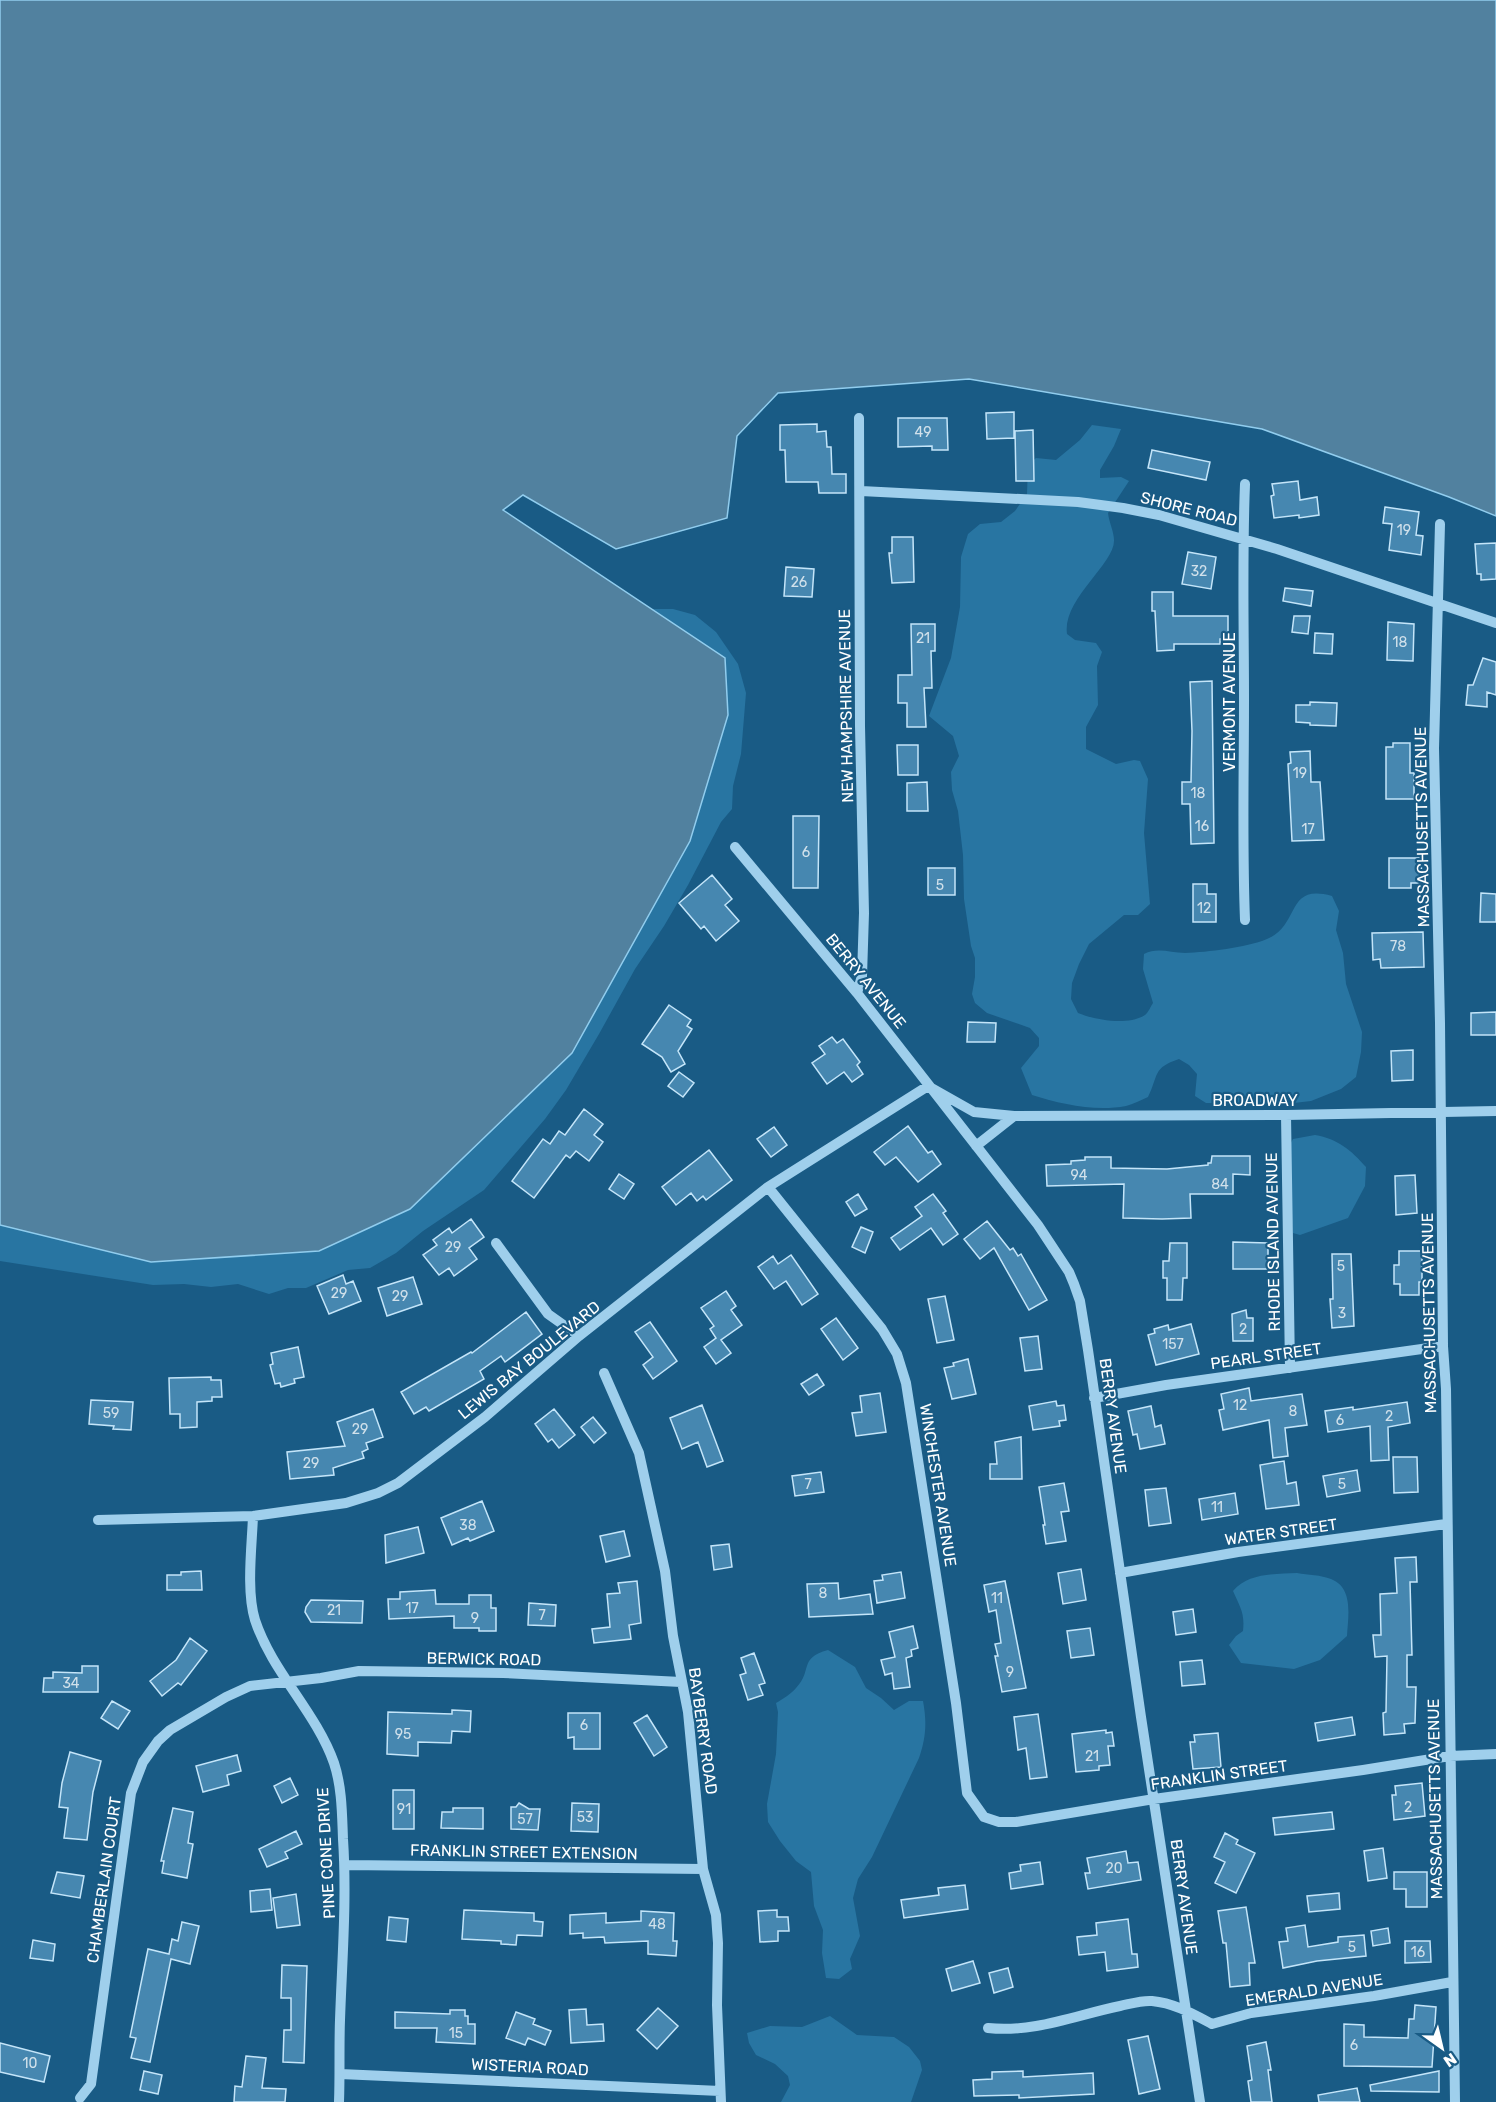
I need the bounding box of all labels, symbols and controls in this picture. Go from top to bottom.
house number: 49 [915,424,931,441]
street label: SHORE ROAD [1139,488,1239,530]
house number: 19 [1397,522,1411,539]
house number: 32 [1191,563,1207,580]
house number: 26 [791,574,807,591]
street label: NEW HAMPSHIRE AVENUE [835,609,857,803]
house number: 21 [916,630,930,647]
street label: VERMONT AVENUE [1220,632,1239,772]
house number: 18 [1393,634,1408,651]
street label: MASSACHUSETTS AVENUE [1411,727,1433,927]
house number: 19 [1293,765,1307,782]
house number: 18 [1191,785,1206,802]
house number: 16 [1195,818,1209,835]
house number: 17 [1301,821,1315,838]
house number: 6 [802,844,810,861]
house number: 5 [936,877,944,894]
house number: 12 [1197,900,1211,917]
street label: BERRY AVENUE [822,930,910,1032]
house number: 78 [1390,938,1406,955]
street label: BROADWAY [1212,1091,1298,1110]
street label: RHODE ISLAND AVENUE [1262,1152,1284,1332]
house number: 94 [1071,1167,1088,1184]
house number: 84 [1211,1176,1229,1193]
street label: MASSACHUSETTS AVENUE [1418,1213,1440,1413]
house number: 29 [445,1239,461,1256]
house number: 5 [1337,1258,1345,1275]
house number: 29 [331,1285,347,1302]
house number: 29 [392,1288,408,1305]
street label: LEWIS BAY BOULEVARD [454,1297,604,1423]
house number: 3 [1338,1305,1346,1322]
house number: 2 [1239,1321,1247,1338]
house number: 157 [1162,1336,1184,1353]
street label: PEARL STREET [1209,1339,1323,1373]
street label: BERRY AVENUE [1095,1357,1131,1475]
house number: 12 [1233,1397,1247,1414]
street label: WINCHESTER AVENUE [916,1402,960,1568]
house number: 8 [1289,1403,1298,1420]
house number: 59 [103,1405,119,1422]
house number: 2 [1385,1408,1393,1425]
house number: 6 [1336,1412,1344,1429]
house number: 29 [352,1421,368,1438]
house number: 29 [303,1455,319,1472]
house number: 7 [804,1476,812,1493]
house number: 5 [1338,1476,1346,1493]
house number: 11 [1211,1499,1223,1516]
street label: WATER STREET [1223,1515,1339,1549]
house number: 38 [459,1517,477,1534]
house number: 8 [819,1585,828,1602]
house number: 11 [991,1590,1003,1607]
house number: 17 [405,1600,419,1617]
house number: 21 [327,1602,341,1619]
house number: 7 [538,1607,546,1624]
house number: 9 [471,1610,479,1627]
street label: BERWICK ROAD [426,1648,542,1670]
house number: 9 [1006,1664,1014,1681]
street label: BAYBERRY ROAD [685,1666,721,1796]
house number: 34 [62,1675,80,1692]
street label: MASSACHUSETTS AVENUE [1424,1699,1446,1899]
house number: 6 [580,1717,588,1734]
house number: 95 [395,1726,411,1743]
house number: 21 [1085,1748,1099,1765]
street label: FRANKLIN STREET [1149,1756,1289,1794]
street label: PINE CONE DRIVE [313,1787,339,1919]
street label: CHAMBERLAIN COURT [83,1796,125,1964]
house number: 2 [1404,1799,1412,1816]
house number: 91 [397,1801,411,1818]
house number: 53 [577,1809,593,1826]
house number: 57 [517,1811,533,1828]
street label: BERRY AVENUE [1166,1838,1202,1956]
street label: FRANKLIN STREET EXTENSION [410,1841,638,1863]
house number: 20 [1105,1860,1123,1877]
house number: 48 [648,1916,666,1933]
house number: 5 [1348,1939,1356,1956]
house number: 16 [1411,1944,1425,1961]
street label: EMERALD AVENUE [1244,1970,1384,2010]
north arrow [1412,2018,1472,2078]
house number: 15 [449,2025,463,2042]
house number: 6 [1350,2037,1358,2054]
text: N [1440,2049,1460,2071]
street label: WISTERIA ROAD [471,2054,589,2080]
house number: 10 [23,2055,38,2072]

